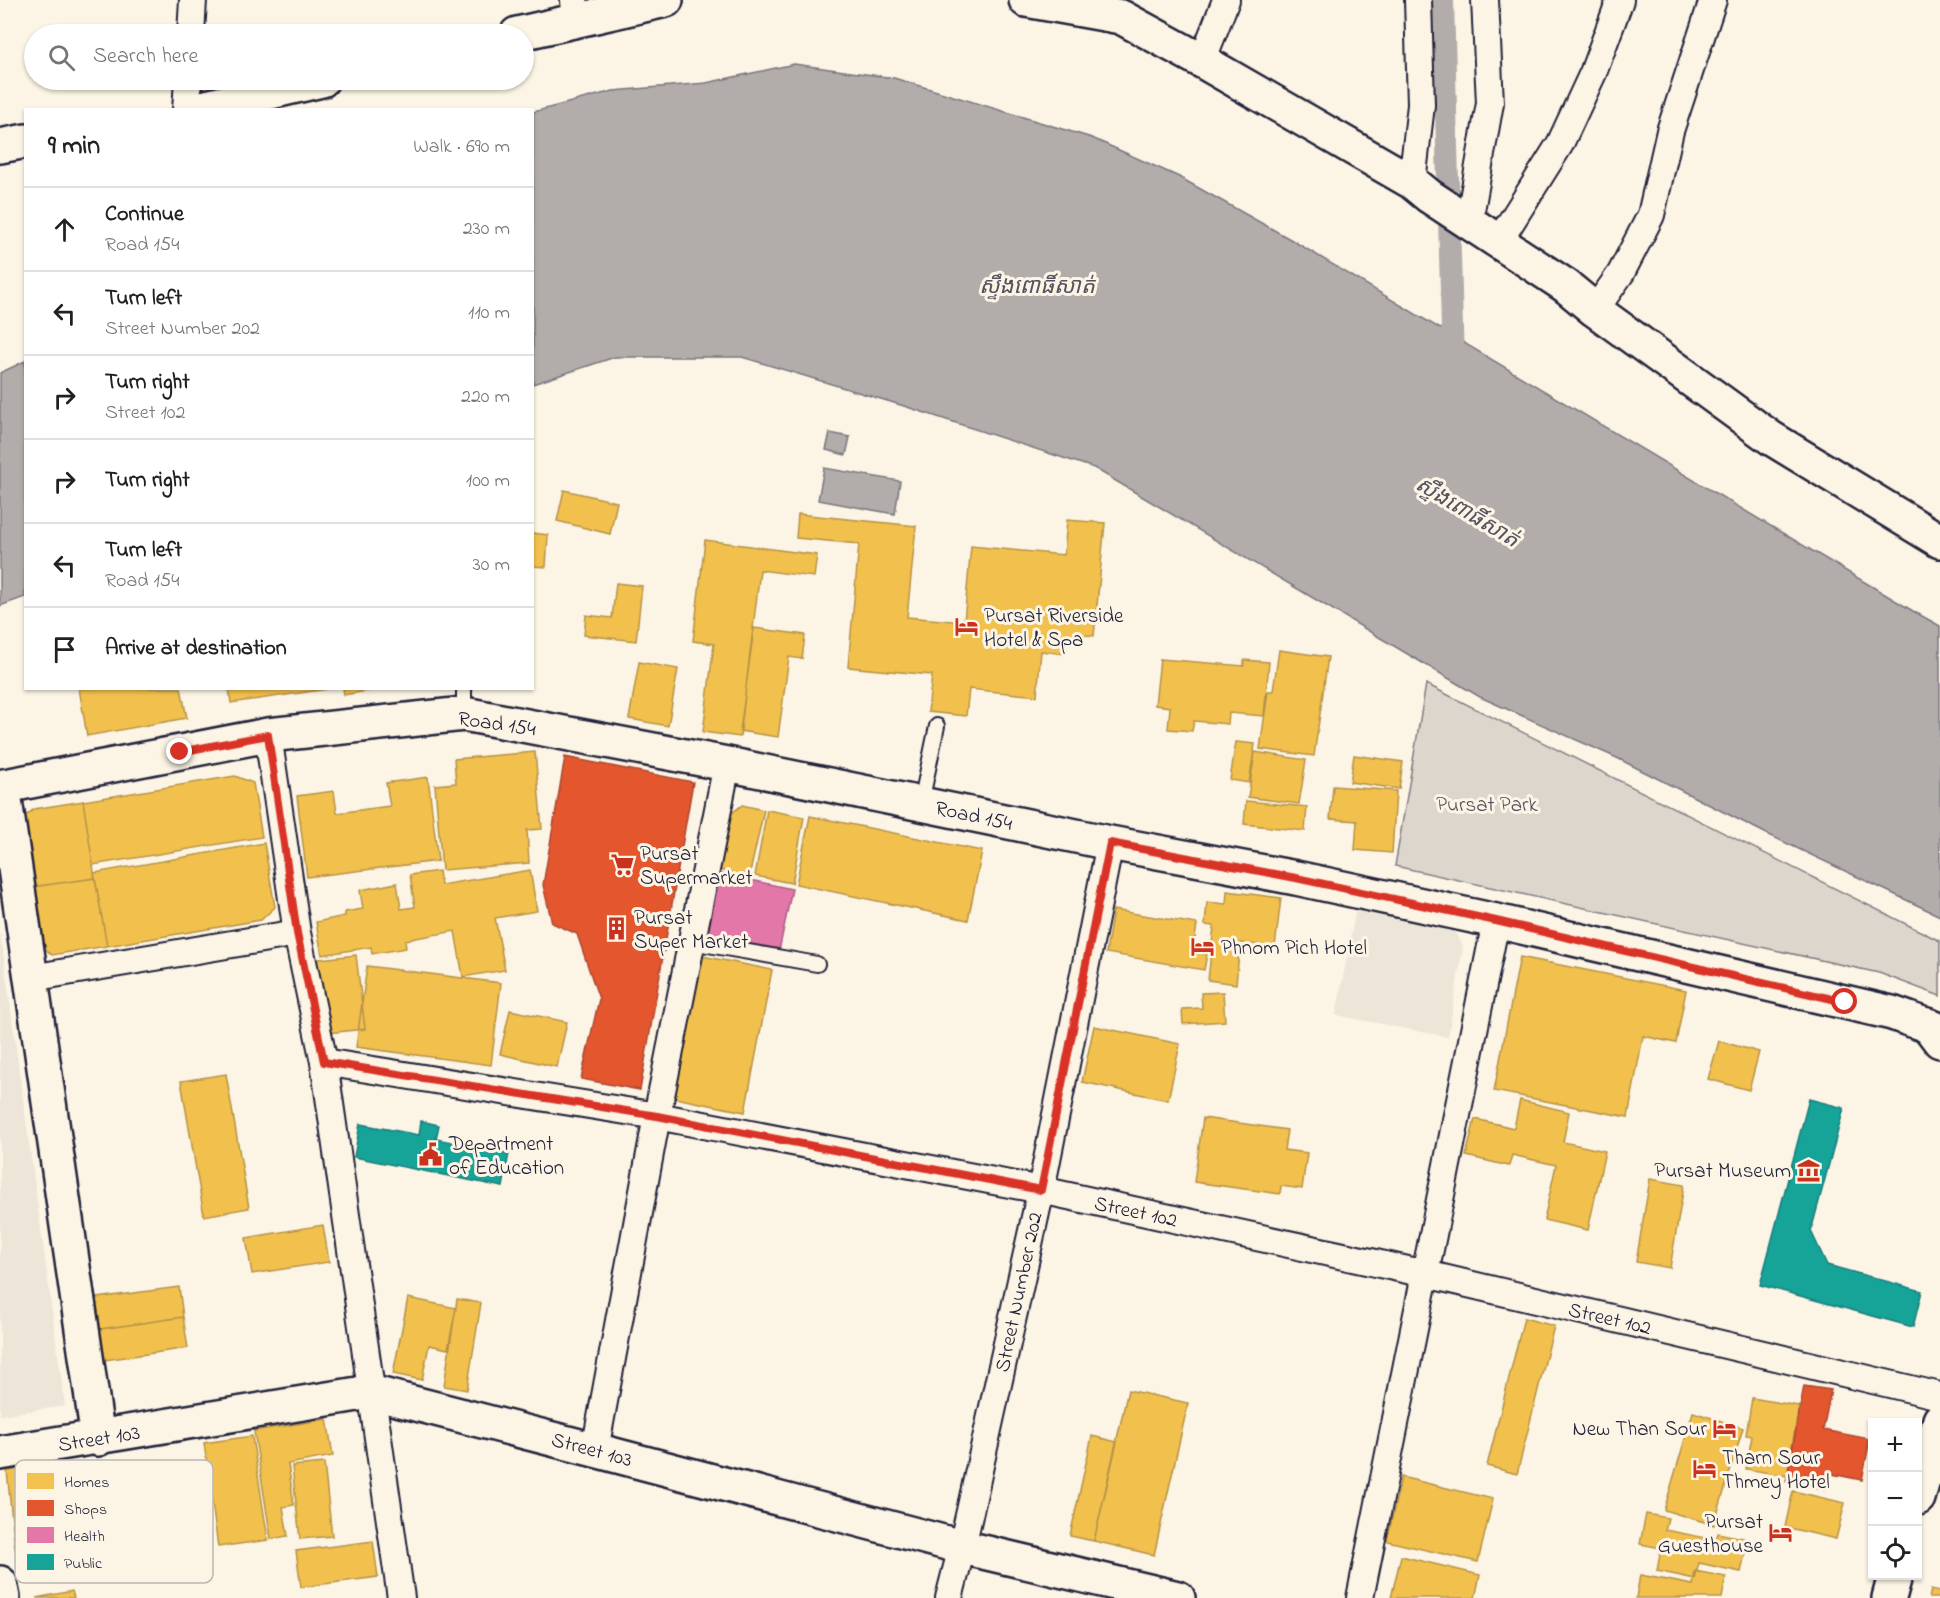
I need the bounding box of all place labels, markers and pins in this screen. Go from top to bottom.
place label: Pursat Riverside Hotel & Spa [984,602,1124,656]
hotel icon: Pursat Riverside Hotel & Spa [953,614,979,640]
place label: Pursat Supermarket [640,840,753,894]
supermarket icon: Pursat Supermarket [609,852,635,878]
place label: Pursat Super Market [634,904,748,958]
building icon: Pursat Super Market [603,916,629,942]
hotel icon: Phnom Pich Hotel [1190,934,1216,960]
place label: Phnom Pich Hotel [1221,934,1367,964]
place label: Department of Education [448,1130,564,1184]
public building icon: Department of Education [418,1142,444,1168]
place label: Pursat Museum [1654,1157,1791,1187]
museum icon: Pursat Museum [1796,1157,1822,1183]
place label: New Than Sour [1573,1415,1707,1445]
hotel icon: New Than Sour [1712,1415,1738,1441]
place label: Tharn Sour Thmey Hotel [1722,1444,1830,1500]
hotel icon: Tharn Sour Thmey Hotel [1691,1456,1717,1482]
place label: Pursat Guesthouse [1658,1508,1764,1562]
hotel icon: Pursat Guesthouse [1768,1520,1794,1546]

